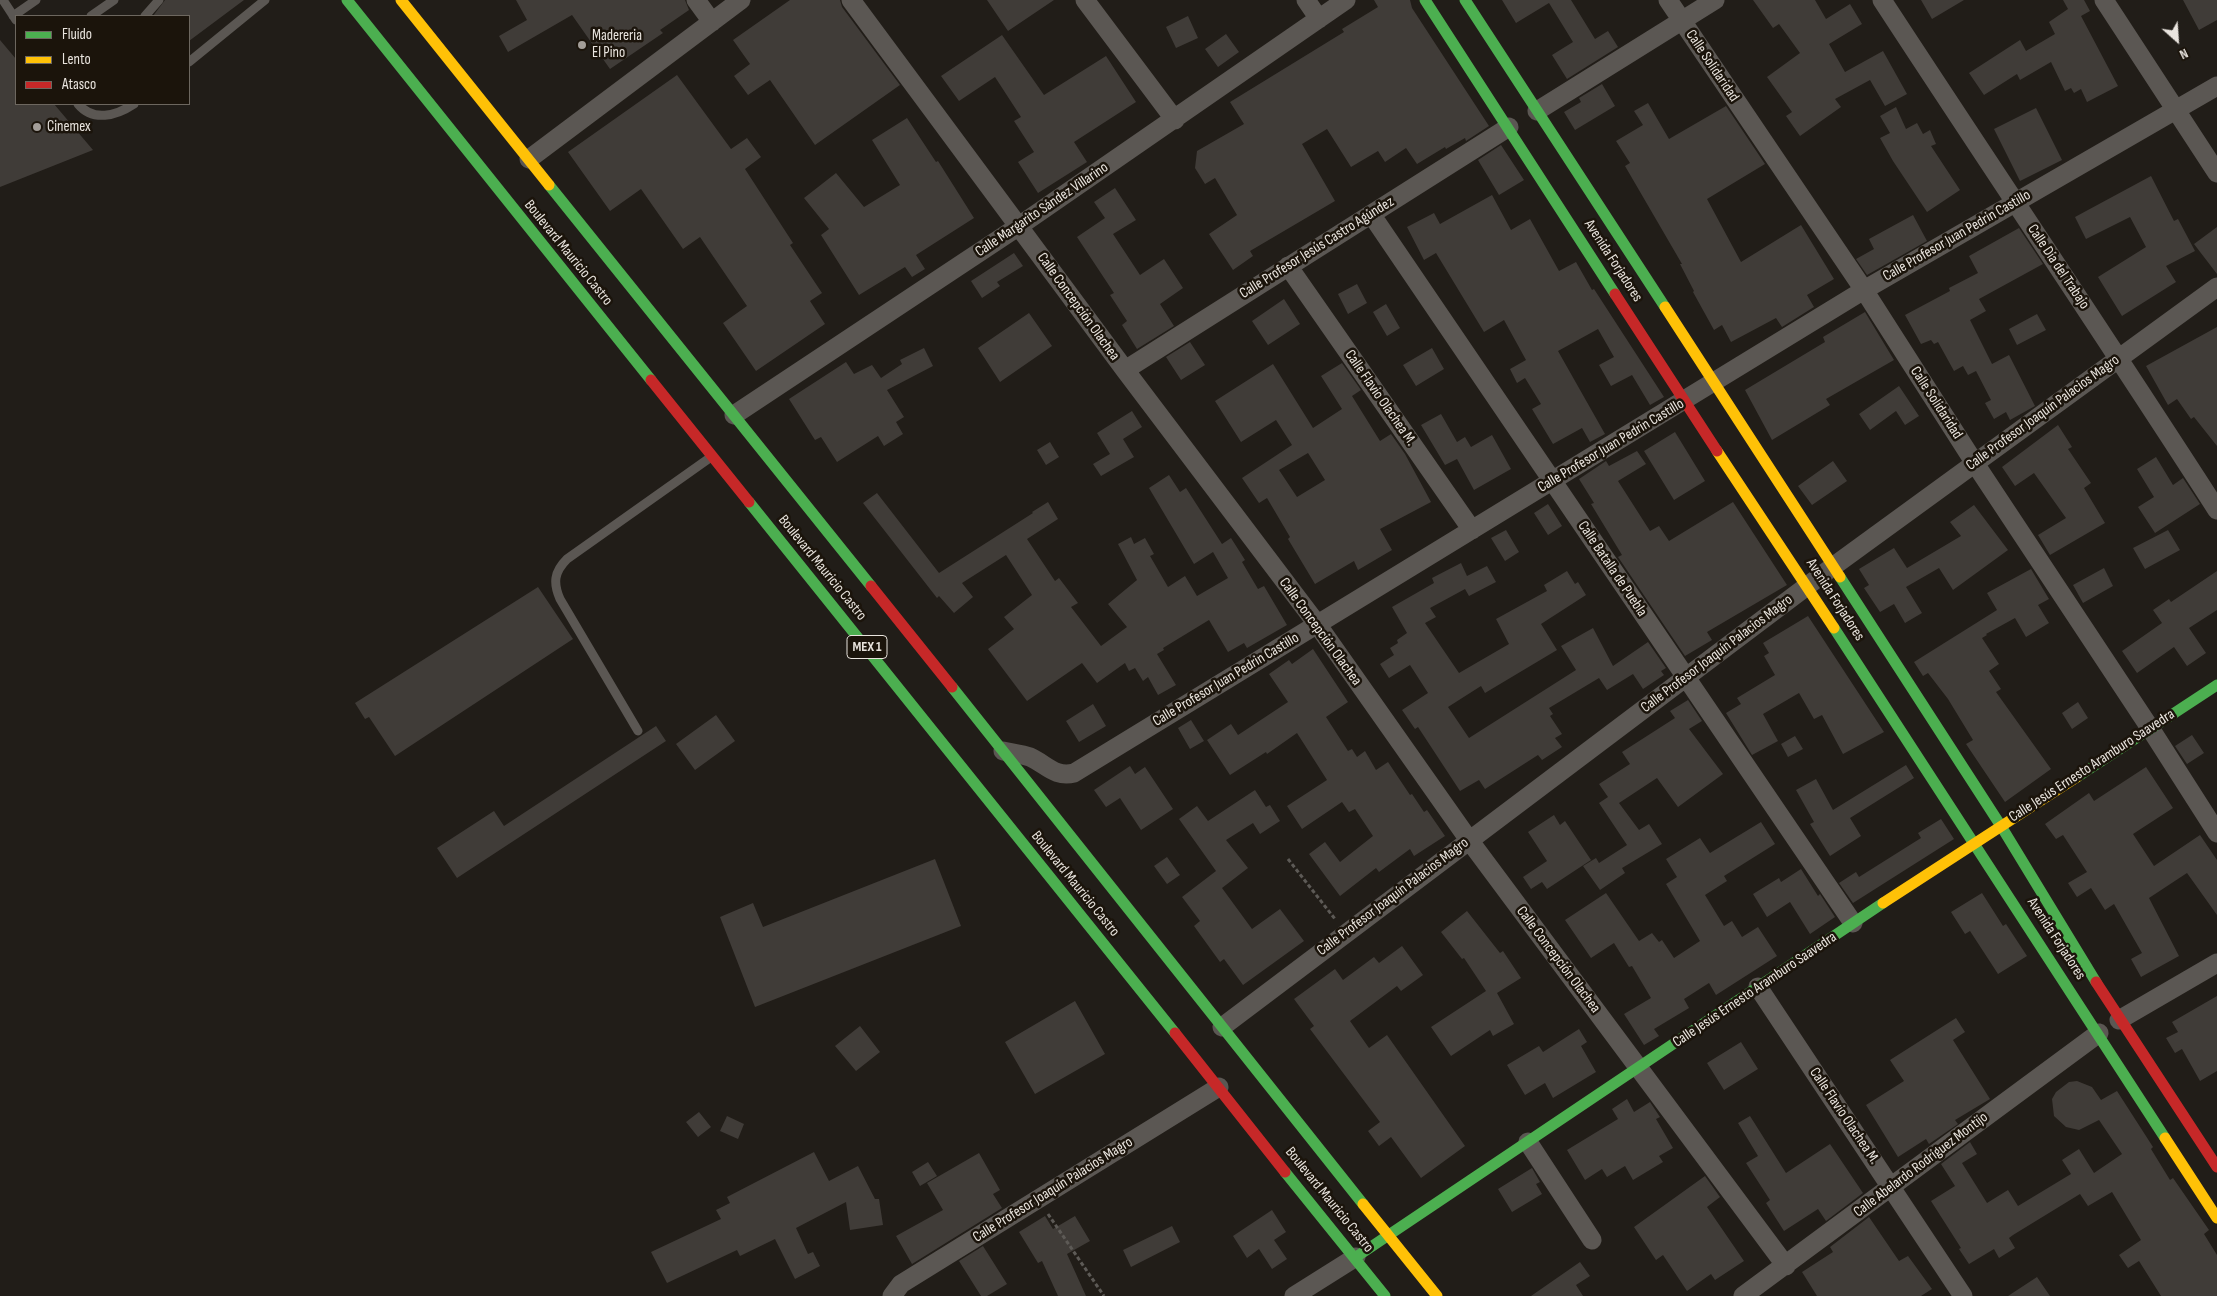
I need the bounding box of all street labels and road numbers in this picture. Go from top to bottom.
street label: Calle Solidaridad [1681,27,1743,105]
street label: Calle Margarito Sández Villarino [972,159,1112,261]
street label: Calle Profesor Juan Pedrin Castillo [1880,186,2034,286]
street label: Calle Profesor Jesús Castro Agúndez [1236,193,1398,303]
street label: Boulevard Mauricio Castro [520,197,616,309]
street label: Avenida Forjadores [1580,217,1646,305]
street label: Calle Día del Trabajo [2023,221,2093,313]
street label: Calle Concepción Olachea [1033,250,1123,364]
street label: Calle Flavio Olachea M. [1340,347,1420,449]
street label: Calle Profesor Joaquín Palacios Magro [1963,351,2123,475]
street label: Calle Solidaridad [1906,363,1966,443]
street label: Calle Profesor Juan Pedrin Castillo [1535,395,1687,497]
street label: Boulevard Mauricio Castro [774,512,870,624]
street label: Calle Batalla de Puebla [1573,518,1651,620]
street label: Avenida Forjadores [1802,556,1868,644]
street label: Calle Concepción Olachea [1275,575,1365,689]
street label: Calle Profesor Joaquín Palacios Magro [1638,591,1796,717]
street label: Calle Profesor Juan Pedrin Castillo [1150,629,1302,731]
road number: MEX 1 [847,636,887,659]
street label: Calle Jesús Ernesto Aramburo Saavedra [2006,706,2178,826]
street label: Boulevard Mauricio Castro [1027,828,1123,940]
street label: Calle Profesor Joaquín Palacios Magro [1314,834,1472,960]
street label: Avenida Forjadores [2023,895,2089,983]
street label: Calle Concepción Olachea [1512,903,1604,1017]
street label: Calle Jesús Ernesto Aramburo Saavedra [1670,928,1840,1052]
street label: Calle Flavio Olachea M. [1805,1064,1883,1168]
street label: Calle Abelardo Rodríguez Montijo [1850,1109,1992,1221]
street label: Calle Profesor Joaquín Palacios Magro [970,1133,1136,1247]
street label: Boulevard Mauricio Castro [1281,1144,1377,1256]

